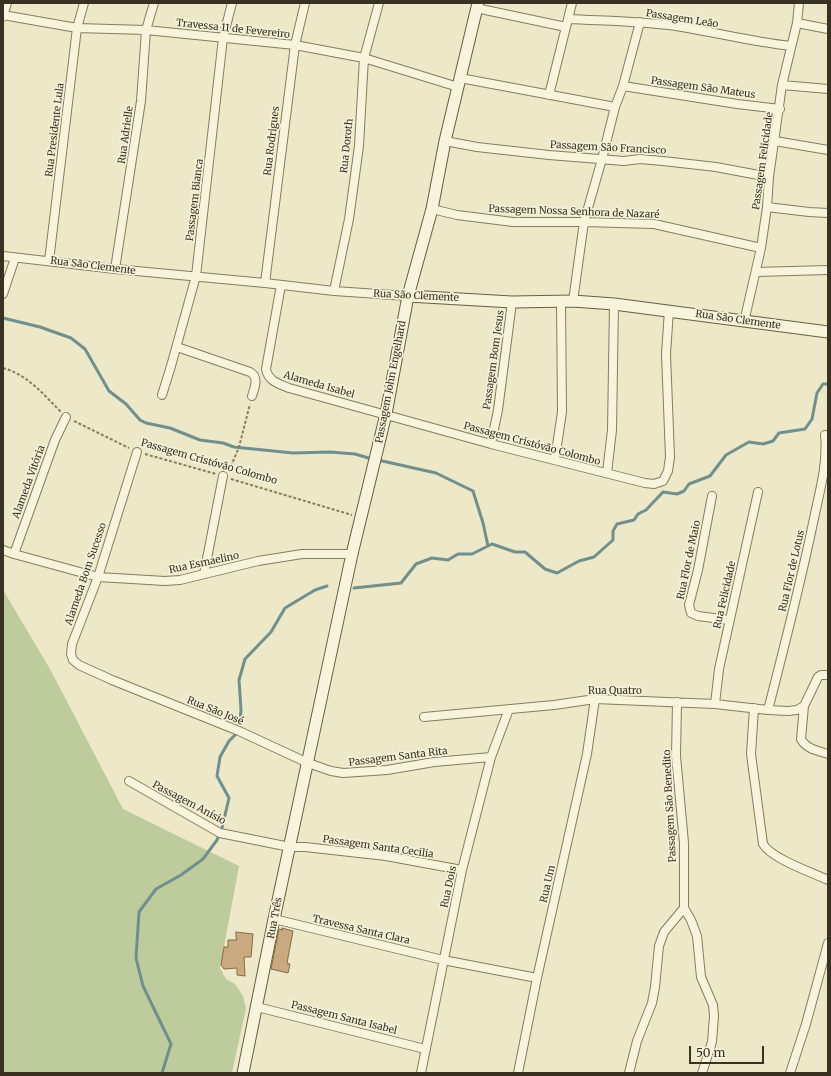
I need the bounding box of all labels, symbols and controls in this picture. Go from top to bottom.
street label: Passagem Leão [645,7,719,31]
street label: Travessa 11 de Fevereiro [175,17,291,41]
street label: Passagem São Mateus [650,75,756,101]
street label: Rua Presidente Lula [43,82,67,178]
street label: Rua Adrielle [116,105,136,165]
street label: Rua Rodrigues [262,106,282,176]
street label: Passagem Felicidade [750,111,776,211]
street label: Rua Doroth [338,118,356,174]
street label: Passagem São Francisco [550,139,666,157]
street label: Passagem Bianca [184,158,206,242]
street label: Passagem Nossa Senhora de Nazaré [488,203,660,221]
street label: Rua São Clemente [50,255,136,277]
street label: Rua São Clemente [373,288,459,304]
street label: Rua São Clemente [695,308,781,332]
street label: Passagem Bom Jesus [481,310,507,410]
street label: Passagem John Engelhard [373,320,409,444]
street label: Alameda Isabel [282,369,356,401]
street label: Passagem Cristóvão Colombo [462,420,602,468]
street label: Passagem Cristóvão Colombo [139,437,279,487]
street label: Alameda Vitória [10,444,48,520]
street label: Rua Flor de Maio [675,519,703,601]
street label: Alameda Bom Sucesso [63,521,109,627]
street label: Rua Flor de Lotus [777,529,807,613]
street label: Rua Esmaelino [168,550,240,576]
street label: Rua Felicidade [711,560,739,630]
street label: Rua Quatro [588,685,642,697]
street label: Rua São José [185,694,245,728]
street label: Passagem Santa Rita [348,745,448,769]
street label: Passagem São Benedito [661,749,679,863]
street label: Passagem Anísio [150,779,228,827]
street label: Passagem Santa Cecilia [322,833,434,861]
street label: Rua Um [538,864,558,904]
street label: Rua Dois [439,865,459,909]
street label: Rua Três [265,896,285,940]
street label: Travessa Santa Clara [311,913,411,947]
street label: Passagem Santa Isabel [290,999,398,1037]
scale bar [691,1038,766,1064]
text: 50 m [696,1045,725,1060]

